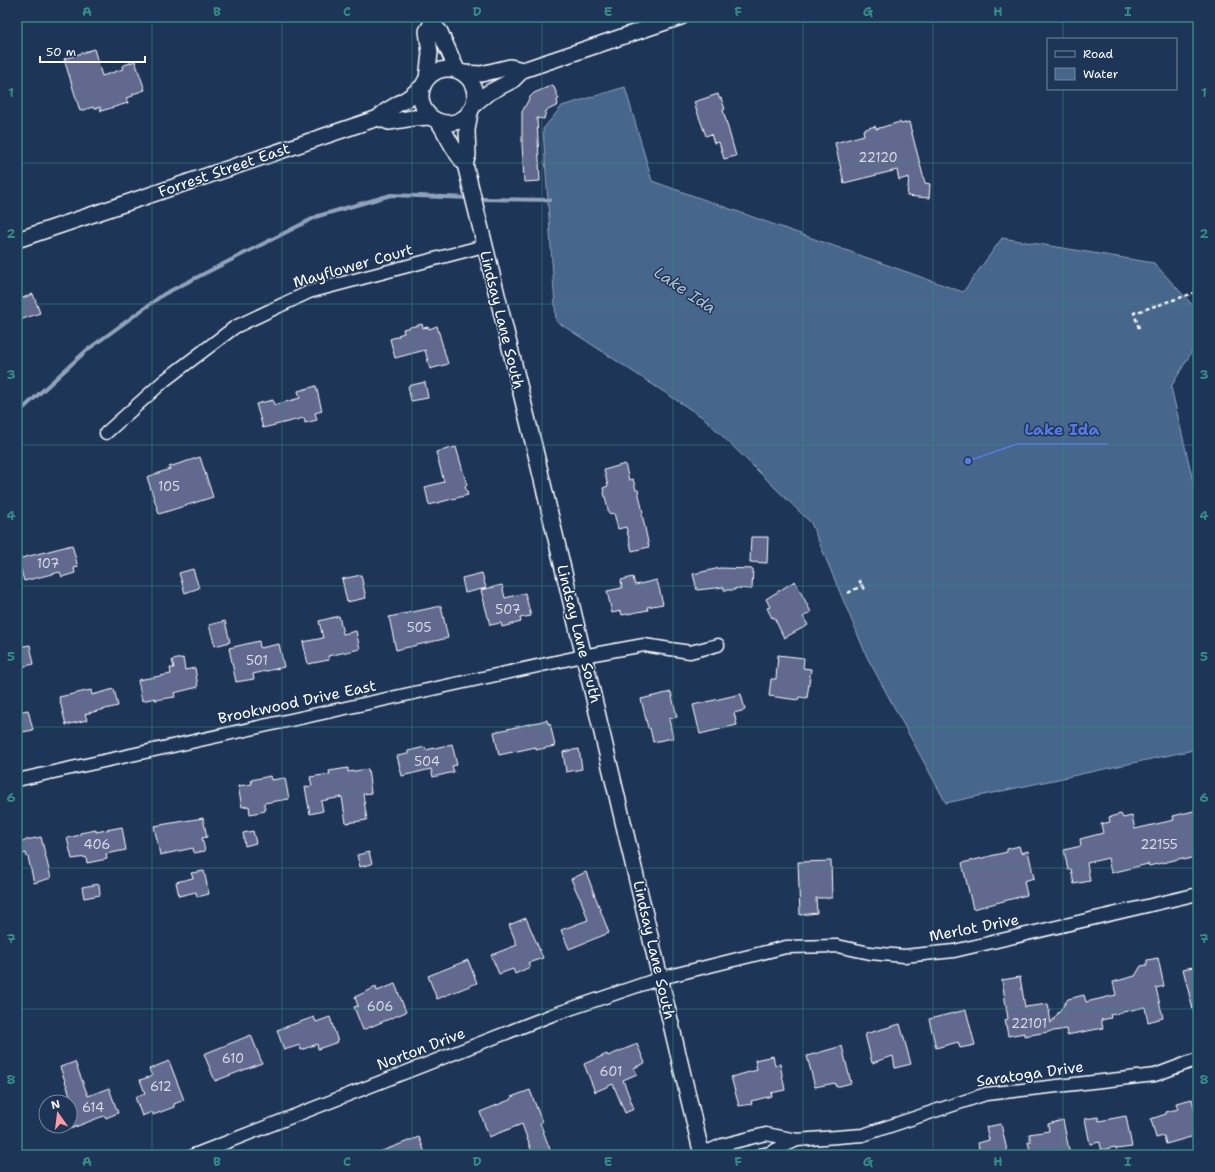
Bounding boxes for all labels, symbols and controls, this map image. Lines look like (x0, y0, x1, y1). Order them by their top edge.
text: A (82, 3, 92, 20)
text: B (213, 3, 221, 20)
text: C (343, 3, 351, 20)
text: D (472, 3, 482, 20)
text: E (604, 3, 613, 20)
text: F (734, 3, 742, 20)
text: G (863, 3, 874, 20)
text: H (993, 3, 1003, 20)
text: I (1124, 3, 1132, 20)
scale bar (40, 38, 145, 64)
legend (1047, 38, 1177, 90)
text: 50 m (46, 44, 76, 60)
text: Road (1083, 46, 1114, 62)
text: Water (1083, 66, 1119, 82)
text: 1 (8, 84, 14, 101)
text: 1 (1201, 84, 1207, 101)
street label: Forrest Street East (156, 138, 292, 202)
house number: 22120 (858, 149, 898, 166)
text: 2 (6, 225, 16, 242)
text: 2 (1199, 225, 1209, 242)
street label: Mayflower Court (291, 239, 415, 293)
street label: Lindsay Lane South (475, 249, 529, 391)
water label: Lake Ida (650, 262, 720, 318)
text: 3 (6, 366, 16, 383)
text: 3 (1199, 366, 1209, 383)
callout: Lake Ida (1017, 416, 1108, 444)
text: Lake Ida (1024, 419, 1100, 440)
house number: 105 (158, 478, 180, 495)
text: 4 (6, 507, 16, 524)
text: 4 (1199, 507, 1209, 524)
house number: 107 (37, 555, 59, 572)
street label: Lindsay Lane South (552, 563, 606, 705)
house number: 507 (495, 601, 521, 618)
house number: 505 (407, 619, 431, 636)
text: 5 (7, 648, 15, 665)
text: 5 (1200, 648, 1208, 665)
house number: 501 (246, 652, 268, 669)
street label: Brookwood Drive East (216, 675, 378, 729)
house number: 504 (414, 753, 440, 770)
text: 6 (6, 789, 16, 806)
text: 6 (1199, 789, 1209, 806)
house number: 406 (84, 836, 110, 853)
house number: 22155 (1140, 836, 1178, 853)
street label: Lindsay Lane South (628, 879, 680, 1021)
street label: Merlot Drive (927, 910, 1021, 946)
text: 7 (6, 930, 16, 947)
text: 7 (1199, 930, 1209, 947)
house number: 606 (367, 998, 393, 1015)
house number: 22101 (1011, 1015, 1047, 1032)
street label: Norton Drive (374, 1023, 468, 1075)
house number: 610 (222, 1050, 244, 1067)
street label: Saratoga Drive (975, 1057, 1085, 1091)
house number: 601 (600, 1063, 622, 1080)
text: 8 (6, 1071, 16, 1088)
text: 8 (1199, 1071, 1209, 1088)
house number: 612 (150, 1078, 172, 1095)
north arrow (38, 1094, 78, 1134)
text: N (50, 1096, 62, 1113)
house number: 614 (82, 1099, 104, 1116)
text: A (82, 1153, 92, 1170)
text: B (213, 1153, 221, 1170)
text: C (343, 1153, 351, 1170)
text: D (472, 1153, 482, 1170)
text: E (604, 1153, 613, 1170)
text: F (734, 1153, 742, 1170)
text: G (863, 1153, 874, 1170)
text: H (993, 1153, 1003, 1170)
text: I (1124, 1153, 1132, 1170)

